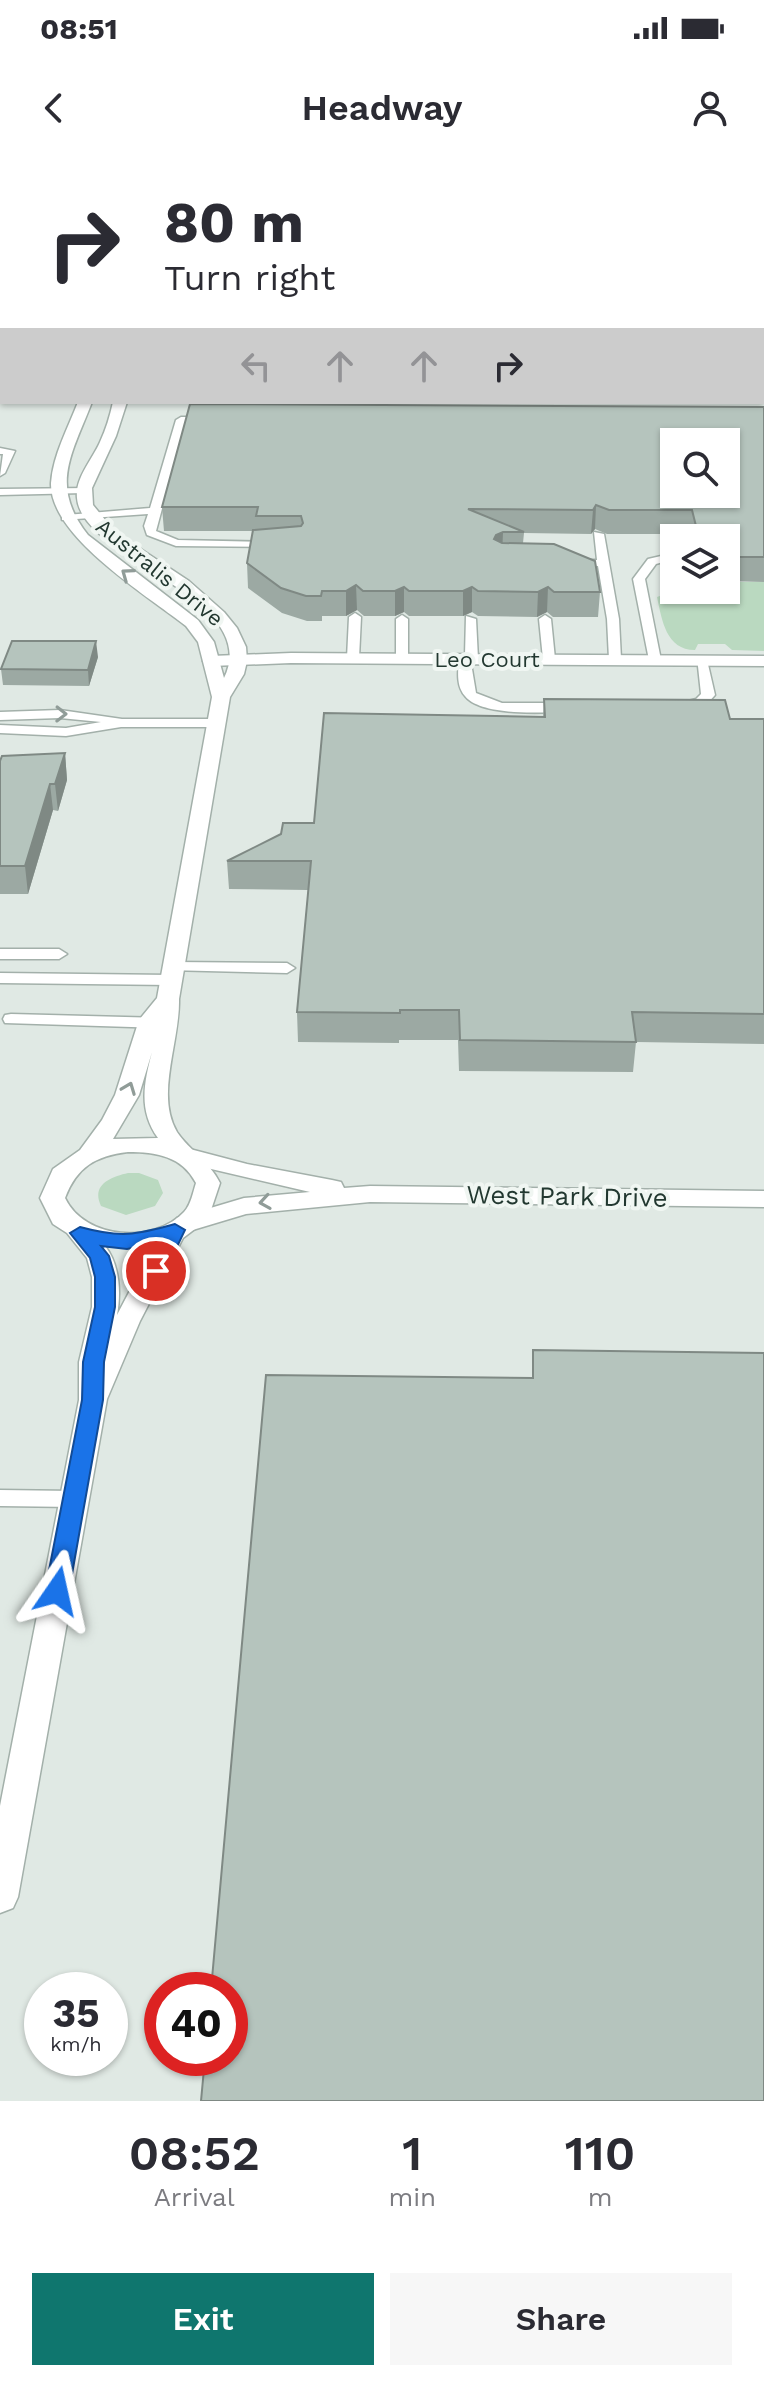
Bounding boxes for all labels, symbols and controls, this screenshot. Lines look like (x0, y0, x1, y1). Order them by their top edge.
text: 08:51 (40, 11, 118, 46)
icon: back (32, 86, 76, 130)
icon: person (688, 86, 732, 130)
text: Headway (302, 87, 462, 129)
text: 80 m (164, 190, 304, 256)
icon: right (32, 192, 136, 296)
text: Turn right (164, 257, 335, 299)
icon: left (234, 344, 278, 388)
icon: ahead (318, 344, 362, 388)
icon: ahead (402, 344, 446, 388)
icon: right (486, 344, 530, 388)
map controls (660, 428, 740, 604)
button: search (660, 428, 740, 508)
street label: Australis Drive (91, 514, 228, 631)
button: layers (660, 524, 740, 604)
one-way arrow (121, 569, 136, 584)
street label: Leo Court (434, 647, 540, 672)
one-way arrow (55, 705, 68, 723)
one-way arrow (119, 1082, 136, 1096)
street label: West Park Drive (466, 1179, 668, 1213)
one-way arrow (258, 1193, 272, 1210)
pin (122, 1237, 190, 1305)
icon: arrive (134, 1249, 178, 1293)
position arrow (15, 1549, 99, 1633)
speed limit sign: 40 (144, 1972, 248, 2076)
text: 35 (52, 1990, 100, 2037)
text: km/h (50, 2032, 102, 2056)
text: 08:52 (129, 2125, 260, 2182)
text: 1 (402, 2125, 422, 2182)
text: 110 (565, 2125, 635, 2182)
text: Arrival (154, 2182, 235, 2212)
text: min (388, 2182, 436, 2212)
text: m (588, 2182, 612, 2212)
button: Exit (32, 2273, 374, 2365)
button: Share (390, 2273, 732, 2365)

